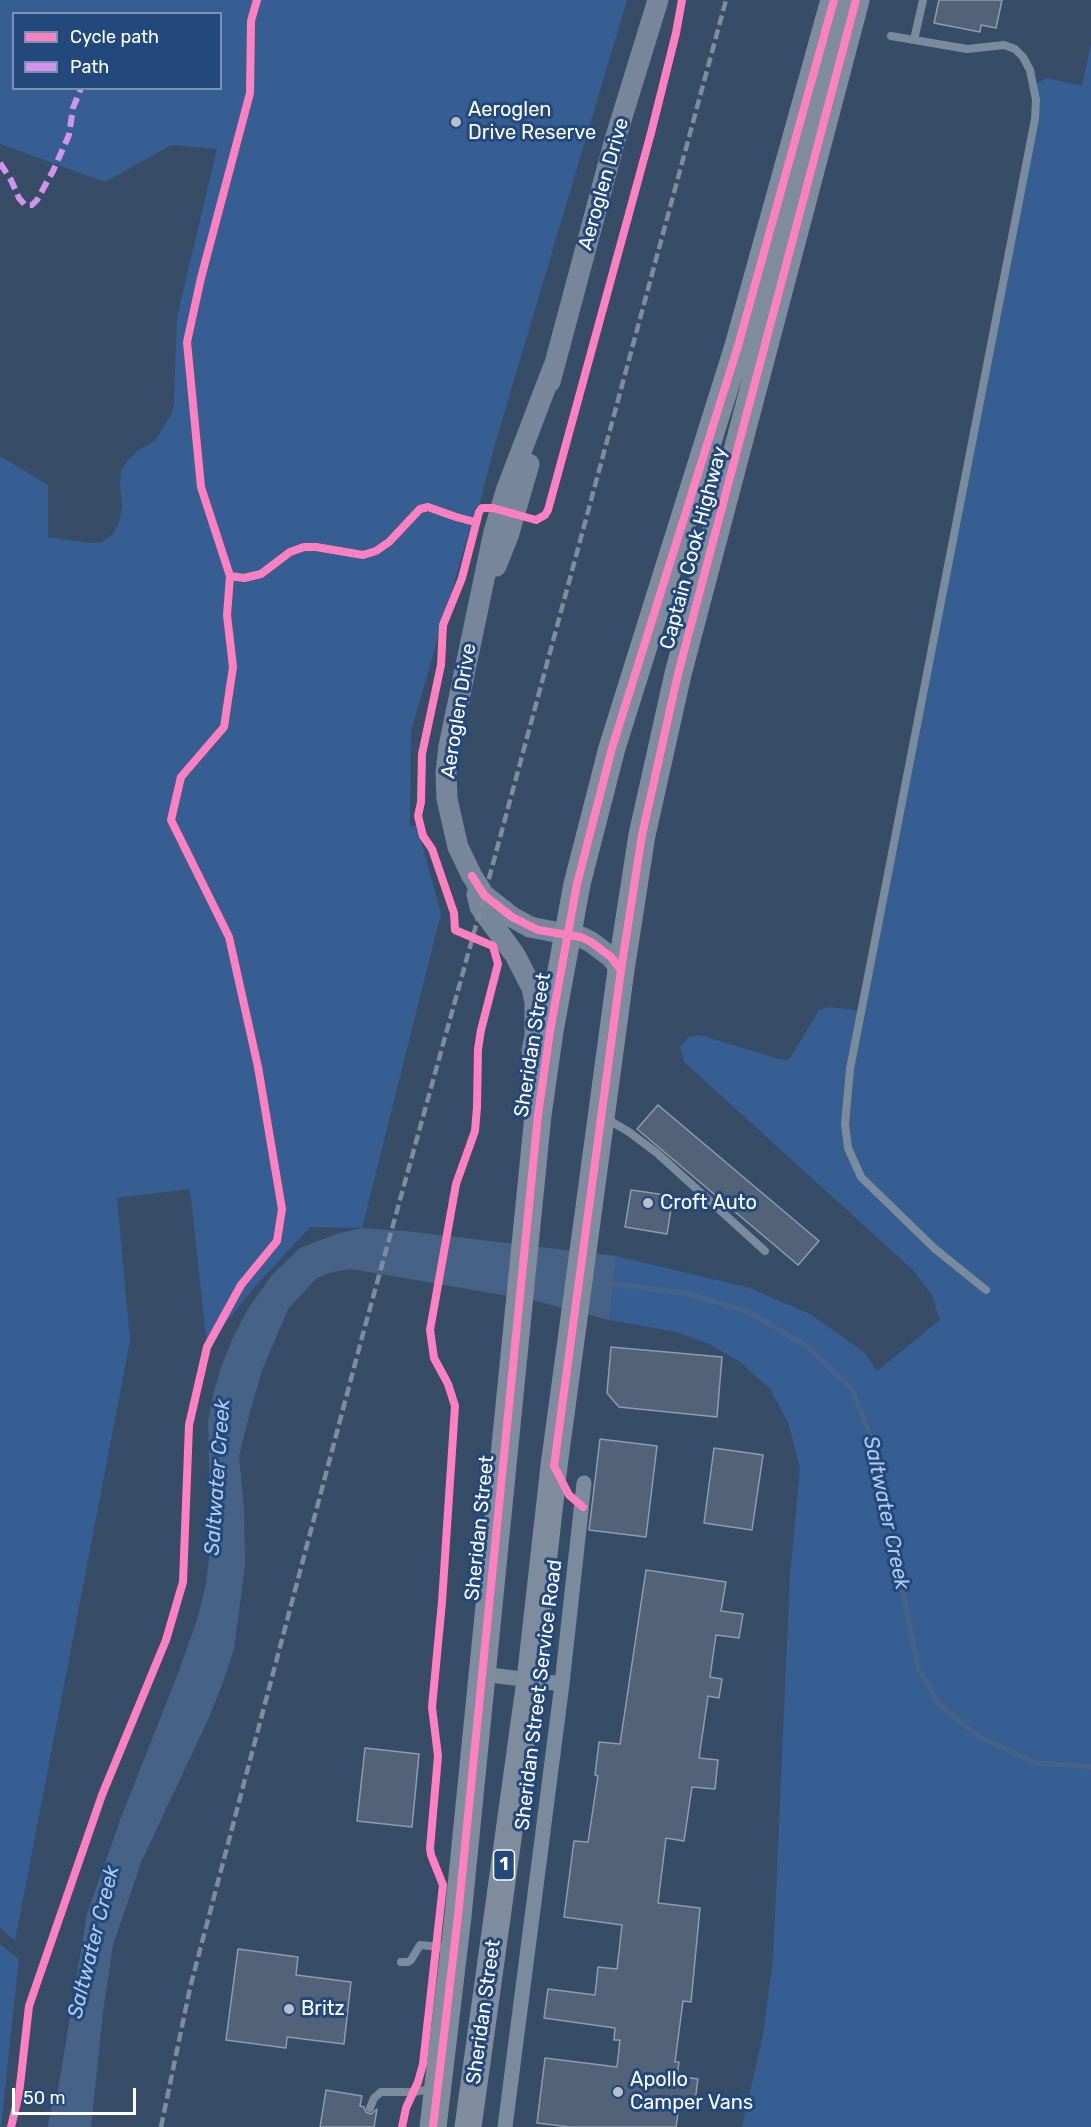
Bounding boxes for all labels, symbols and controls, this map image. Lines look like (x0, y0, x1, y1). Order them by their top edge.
legend (12, 12, 222, 90)
text: Cycle path (70, 26, 159, 48)
text: Path (70, 56, 109, 78)
place label: Aeroglen Drive Reserve (468, 98, 596, 145)
marker: Aeroglen Drive Reserve (449, 115, 463, 129)
street label: Aeroglen Drive (574, 115, 634, 253)
street label: Captain Cook Highway (655, 444, 733, 652)
street label: Aeroglen Drive (436, 642, 482, 780)
street label: Sheridan Street (510, 971, 556, 1119)
place label: Croft Auto (660, 1191, 757, 1215)
marker: Croft Auto (641, 1196, 655, 1210)
water label: Saltwater Creek (200, 1398, 236, 1556)
water label: Saltwater Creek (857, 1434, 915, 1592)
street label: Sheridan Street (460, 1454, 500, 1602)
street label: Sheridan Street Service Road (510, 1558, 568, 1832)
road number: 1 (494, 1850, 514, 1880)
water label: Saltwater Creek (63, 1863, 125, 2021)
street label: Sheridan Street (462, 1938, 506, 2086)
place label: Britz (301, 1997, 345, 2021)
marker: Britz (282, 2002, 296, 2016)
place label: Apollo Camper Vans (630, 2068, 753, 2115)
scale bar (15, 2076, 140, 2114)
marker: Apollo Camper Vans (611, 2085, 625, 2099)
text: 50 m (23, 2087, 66, 2109)

